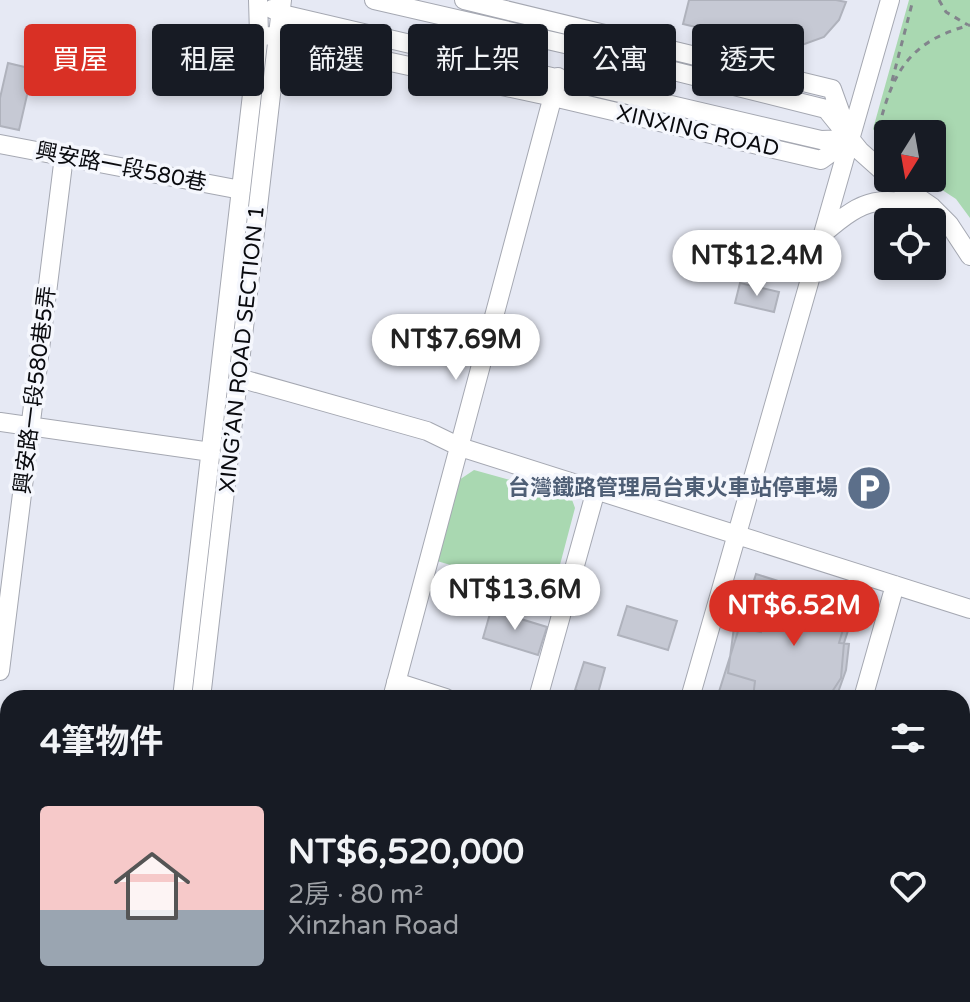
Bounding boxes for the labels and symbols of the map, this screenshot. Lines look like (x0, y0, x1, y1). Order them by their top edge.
street label: XINXING ROAD (614, 100, 782, 162)
north arrow (874, 120, 946, 192)
street label: 興安路一段580巷 (33, 138, 209, 196)
street label: XING’AN ROAD SECTION 1 (214, 204, 270, 494)
pin: NT$12.4M (674, 230, 840, 298)
street label: 興安路一段580巷5弄 (9, 285, 61, 495)
pin: NT$7.69M (373, 314, 539, 382)
parking icon: 台灣鐵路管理局台東火車站停車場 (845, 464, 893, 512)
place label: 台灣鐵路管理局台東火車站停車場 (508, 475, 838, 501)
pin: NT$13.6M (432, 564, 598, 632)
pin: NT$6.52M (711, 580, 877, 648)

